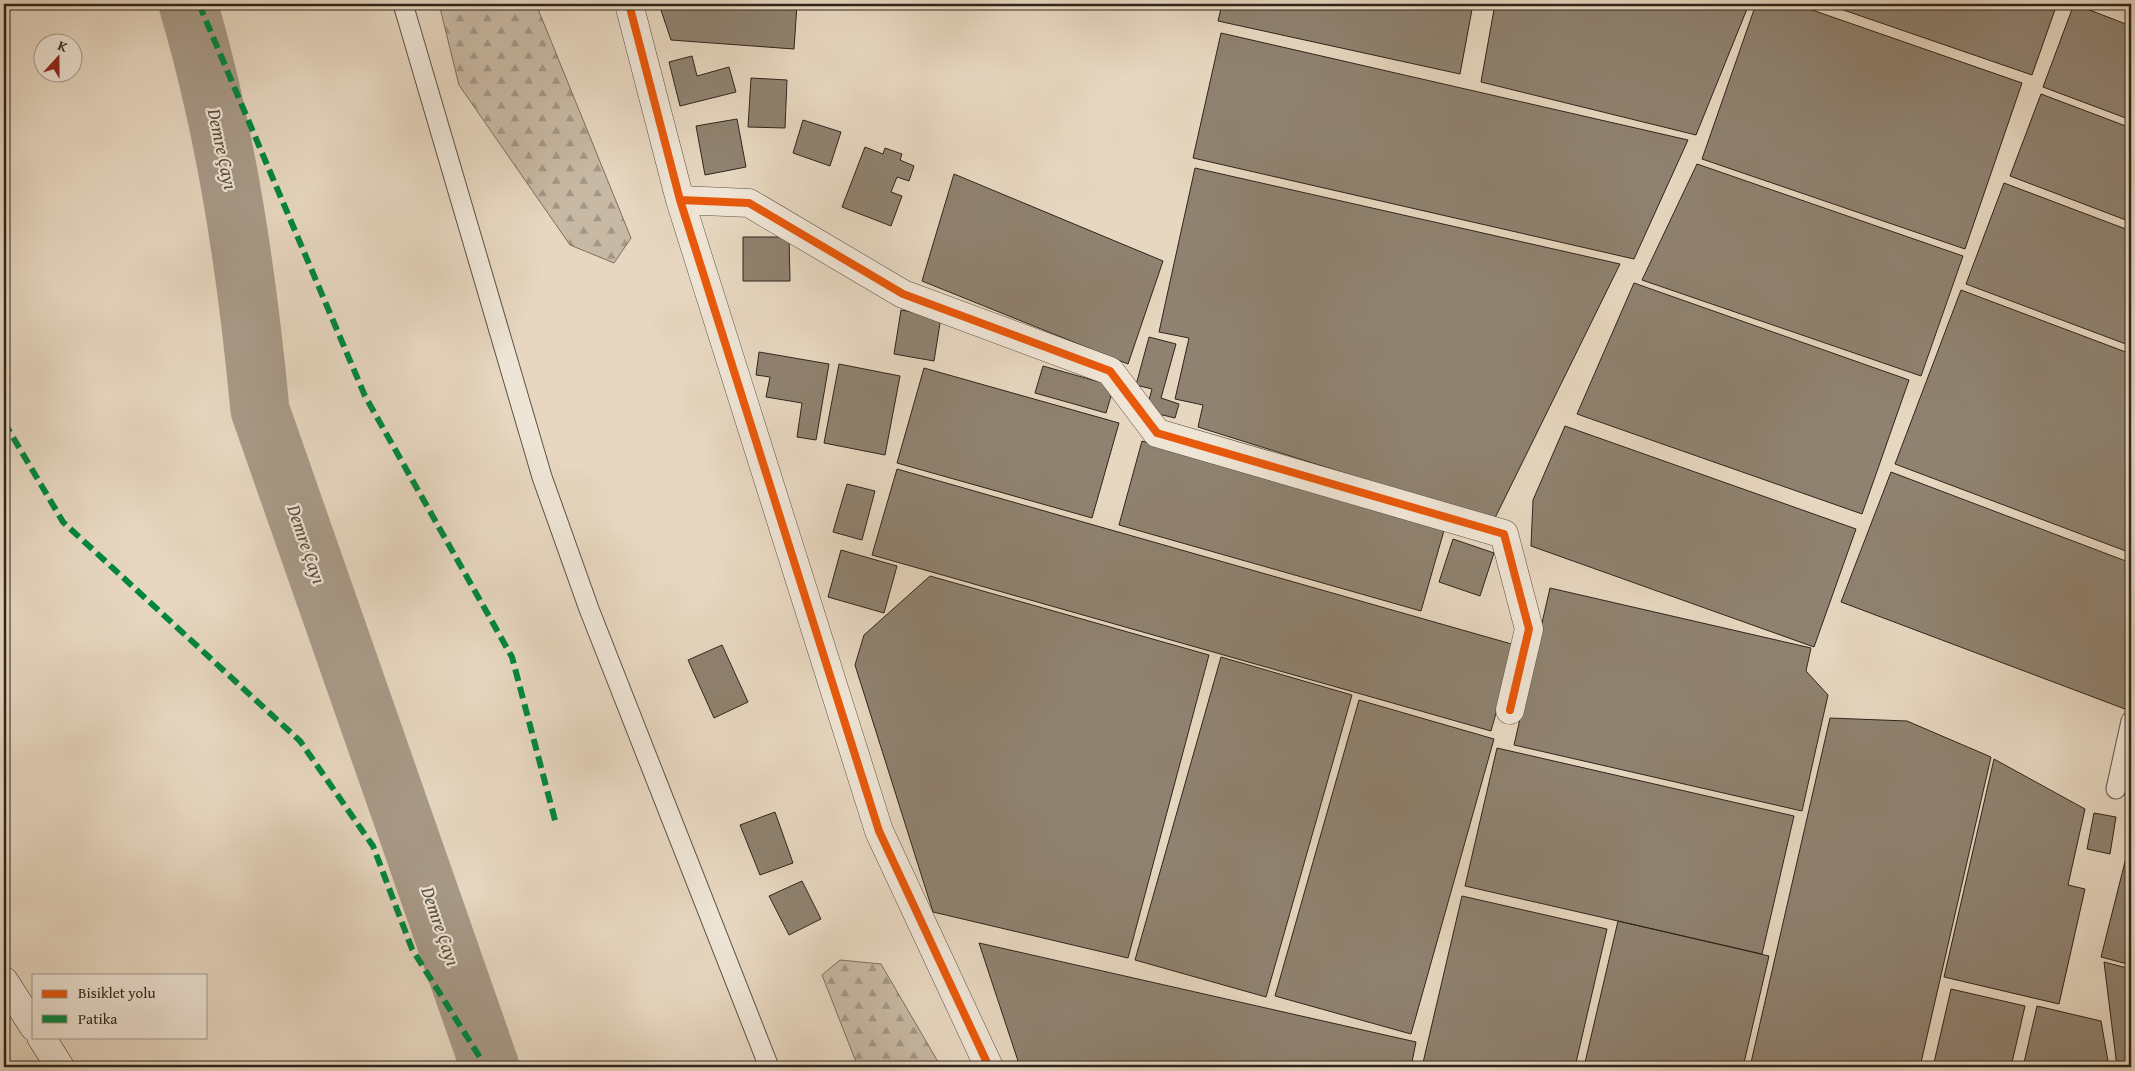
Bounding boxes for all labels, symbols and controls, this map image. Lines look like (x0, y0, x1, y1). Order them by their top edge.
north arrow (32, 32, 82, 82)
text: K (55, 35, 71, 57)
water label: Demre Çayı (201, 105, 245, 192)
water label: Demre Çayı (280, 500, 334, 587)
water label: Demre Çayı (414, 882, 468, 969)
legend (32, 974, 208, 1038)
text: Bisiklet yolu (78, 982, 156, 1003)
text: Patika (78, 1008, 117, 1029)

